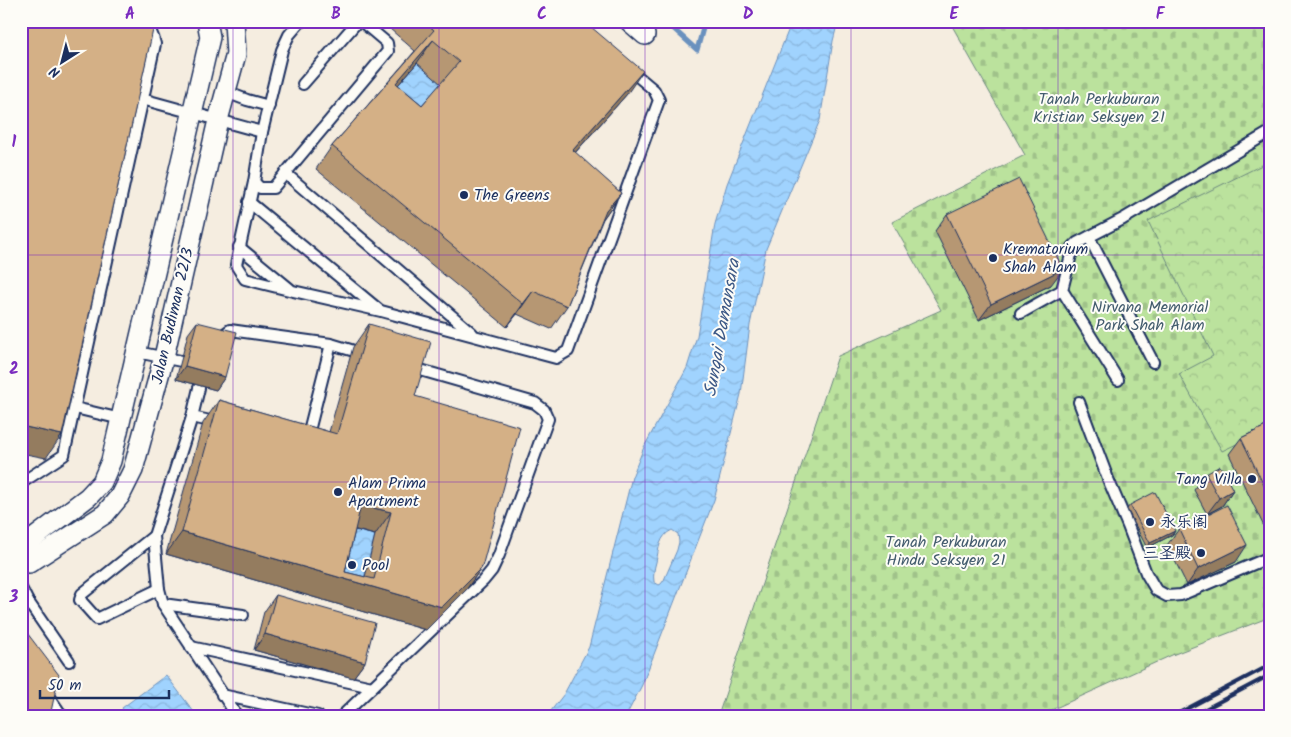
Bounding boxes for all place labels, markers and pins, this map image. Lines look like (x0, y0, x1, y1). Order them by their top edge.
place label: The Greens (474, 183, 550, 208)
marker: The Greens (458, 189, 470, 201)
place label: Krematorium Shah Alam (1003, 237, 1088, 280)
marker: Krematorium Shah Alam (987, 252, 999, 264)
place label: Tang Villa (1176, 467, 1242, 492)
place label: Alam Prima Apartment (348, 471, 426, 514)
marker: Tang Villa (1246, 473, 1258, 485)
marker: Alam Prima Apartment (332, 486, 344, 498)
place label: 永乐阁 (1160, 510, 1208, 535)
marker: 永乐阁 (1144, 516, 1156, 528)
place label: 三圣殿 (1143, 541, 1191, 566)
marker: 三圣殿 (1195, 547, 1207, 559)
place label: Pool (362, 553, 389, 578)
marker: Pool (346, 559, 358, 571)

